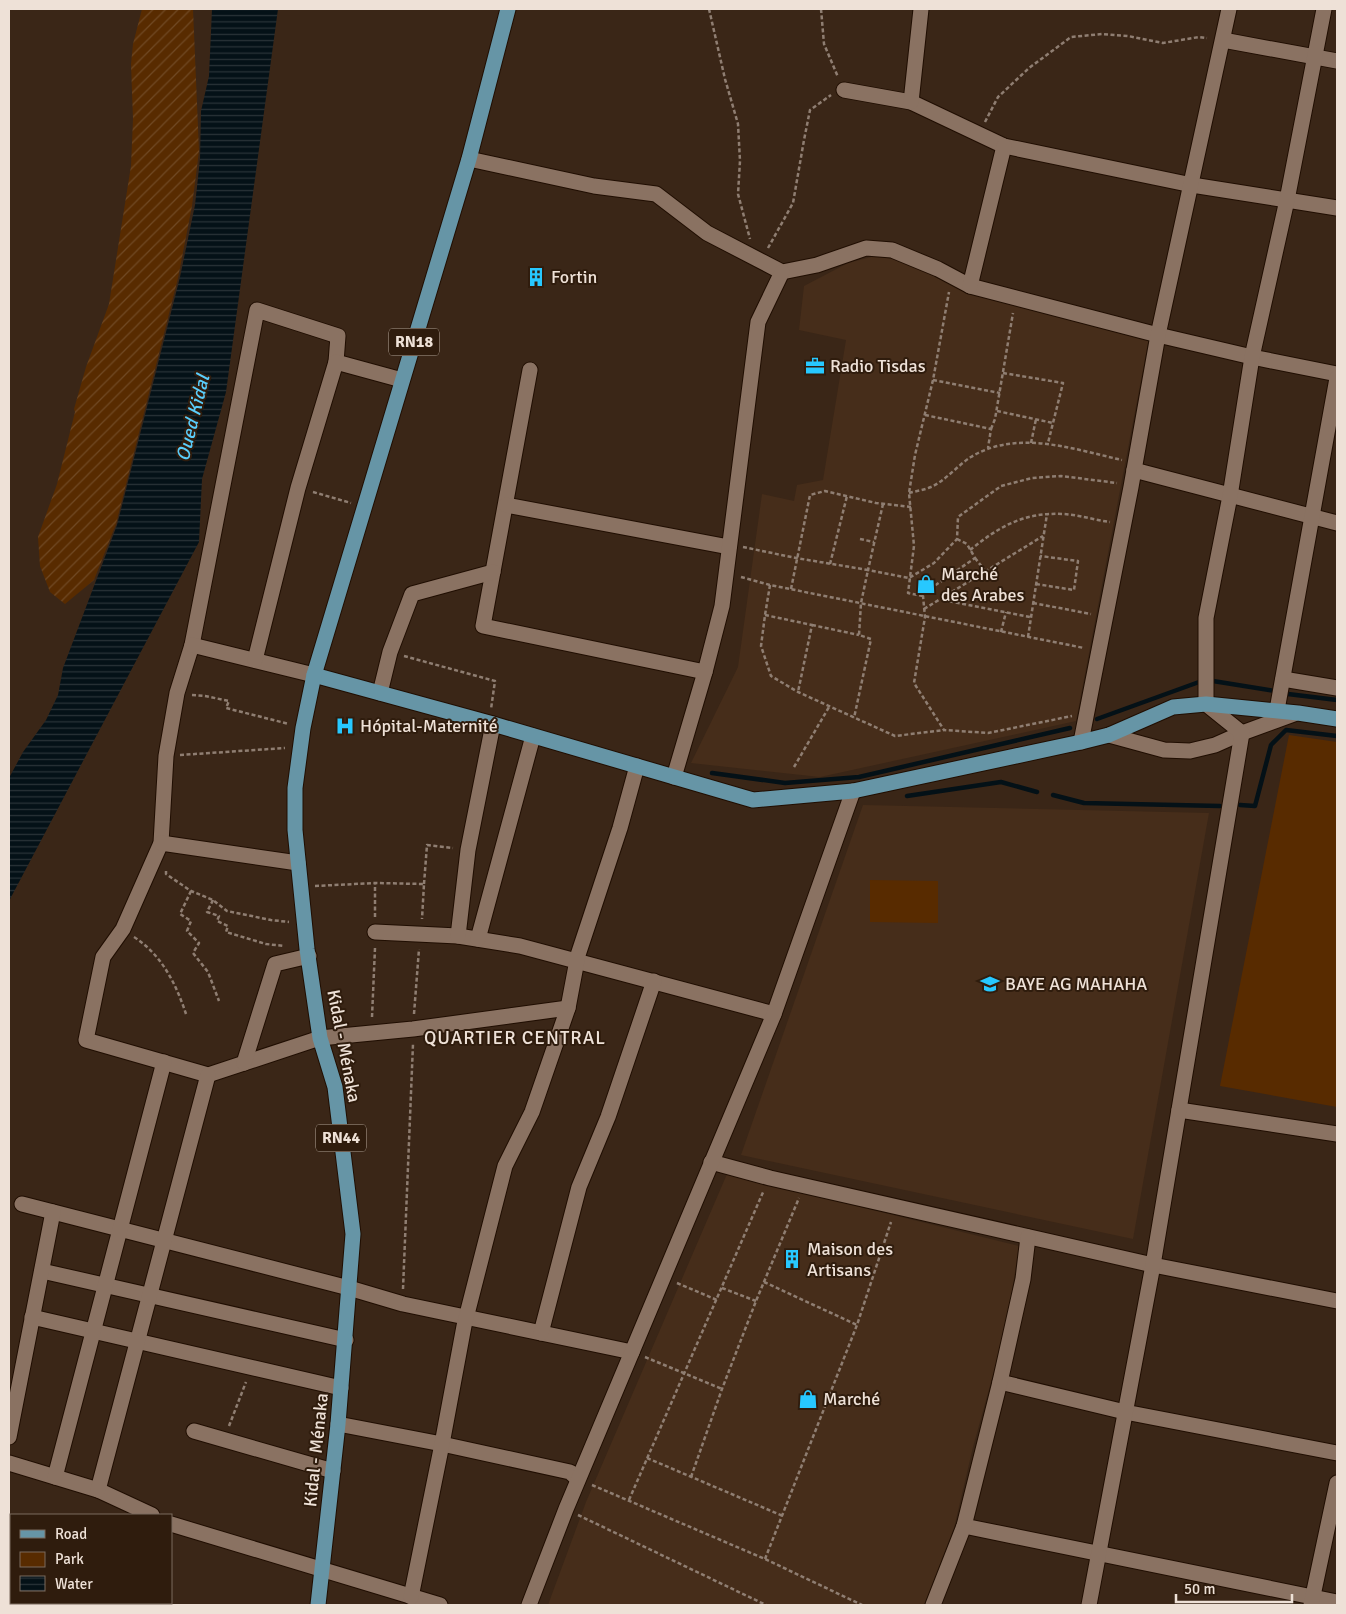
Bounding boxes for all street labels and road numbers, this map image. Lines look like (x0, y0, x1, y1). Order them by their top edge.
road number: RN18 (389, 328, 439, 356)
street label: Kidal - Ménaka (322, 988, 366, 1104)
road number: RN44 (316, 1124, 366, 1152)
street label: Kidal - Ménaka (299, 1392, 333, 1508)

